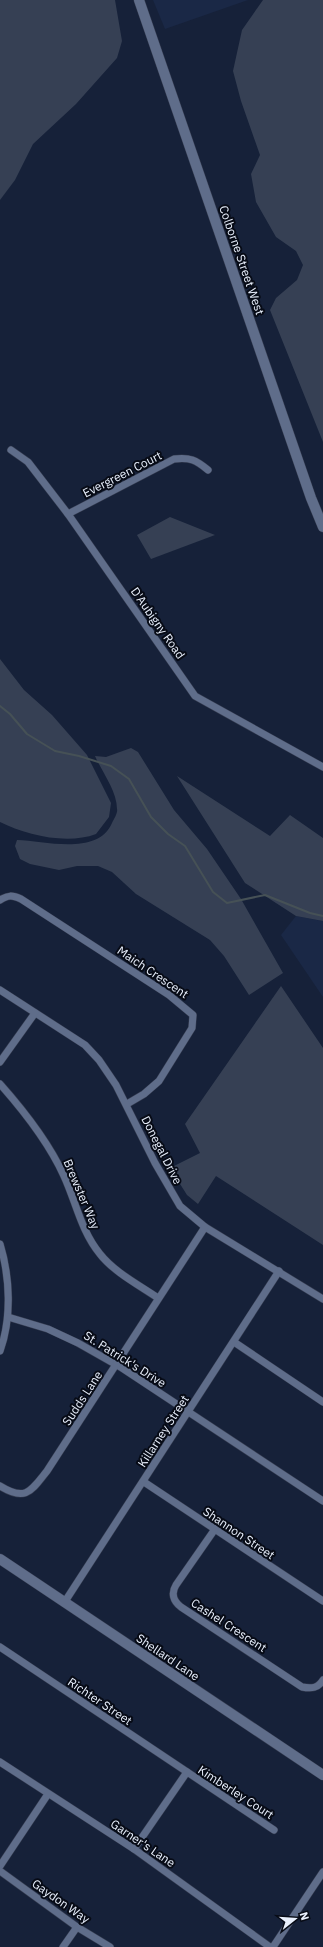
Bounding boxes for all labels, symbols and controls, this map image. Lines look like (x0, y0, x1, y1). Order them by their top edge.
street label: Colborne Street West (216, 203, 268, 317)
street label: Evergreen Court (80, 448, 164, 500)
street label: D'Aubigny Road (128, 584, 188, 662)
street label: Maich Crescent (115, 943, 191, 1001)
street label: Donegal Drive (138, 1113, 186, 1187)
street label: Brewster Way (61, 1157, 103, 1231)
street label: St. Patrick's Drive (81, 1328, 169, 1391)
street label: Sudds Lane (59, 1367, 105, 1428)
street label: Killarney Street (134, 1392, 192, 1470)
street label: Shannon Street (200, 1504, 278, 1562)
street label: Cashel Crescent (188, 1595, 270, 1655)
street label: Shellard Lane (133, 1630, 203, 1684)
street label: Richter Street (65, 1674, 135, 1728)
street label: Kimberley Court (195, 1762, 277, 1822)
street label: Garner's Lane (108, 1816, 179, 1870)
street label: Gaydon Way (29, 1876, 93, 1926)
north arrow (275, 1899, 315, 1939)
text: N (297, 1910, 312, 1922)

